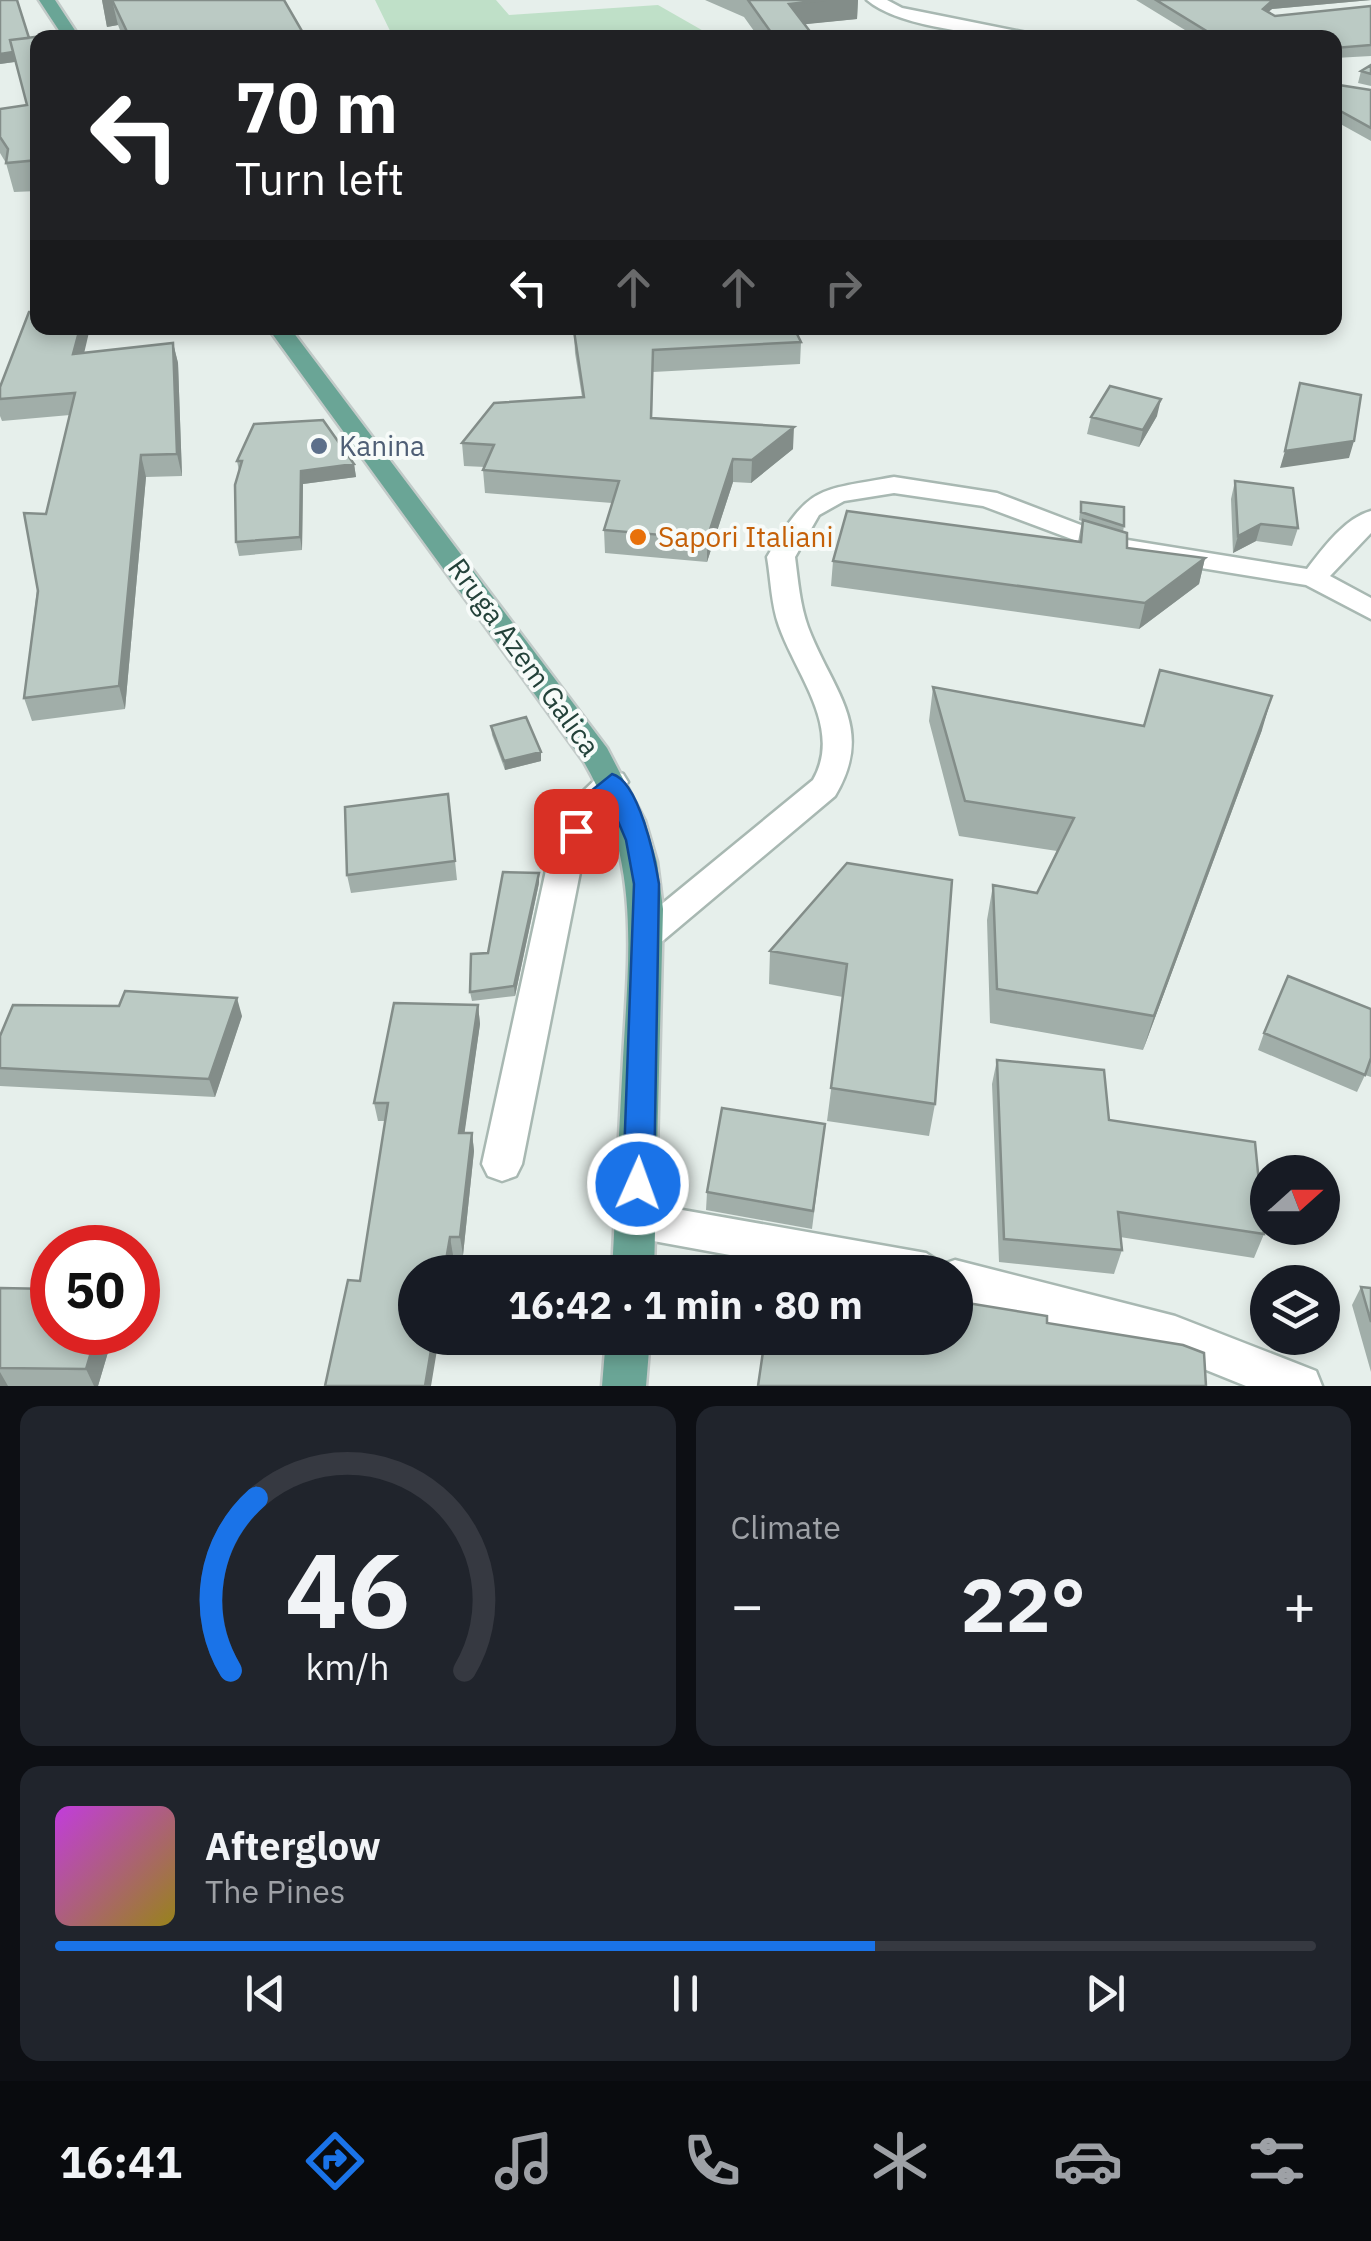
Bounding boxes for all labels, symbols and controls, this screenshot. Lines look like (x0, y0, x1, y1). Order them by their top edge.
text: 70 m (235, 61, 398, 152)
icon: left (70, 70, 200, 200)
text: Turn left (235, 149, 404, 207)
icon: left (501, 260, 556, 315)
icon: ahead (606, 260, 661, 315)
icon: ahead (711, 260, 766, 315)
icon: right (816, 260, 871, 315)
place label: Kanina (339, 427, 425, 464)
marker: Kanina (308, 435, 330, 457)
place label: Sapori Italiani (658, 518, 833, 555)
marker: Sapori Italiani (627, 526, 649, 548)
street label: Rruga Azem Galica (440, 550, 609, 763)
pin (534, 789, 619, 874)
icon: arrive (549, 804, 604, 859)
position arrow (586, 1132, 690, 1236)
north arrow (1250, 1155, 1340, 1245)
map controls (1250, 1155, 1340, 1355)
speed limit sign: 50 (30, 1225, 160, 1355)
button: layers (1250, 1265, 1340, 1355)
text: 16:42 · 1 min · 80 m (508, 1280, 863, 1329)
text: Climate (731, 1506, 841, 1548)
text: 46 (285, 1521, 410, 1657)
text: 22° (961, 1555, 1086, 1653)
text: − (731, 1569, 764, 1640)
text: + (1283, 1569, 1316, 1640)
text: km/h (306, 1643, 390, 1690)
text: Afterglow (205, 1821, 381, 1870)
text: The Pines (205, 1870, 345, 1912)
icon: previous (238, 1966, 293, 2021)
icon: pause (658, 1966, 713, 2021)
icon: next (1078, 1966, 1133, 2021)
icon: directions (300, 2126, 370, 2196)
icon: music (489, 2126, 559, 2196)
icon: phone (677, 2126, 747, 2196)
icon: climate (865, 2126, 935, 2196)
icon: car (1053, 2126, 1123, 2196)
icon: filters (1242, 2126, 1312, 2196)
text: 16:41 (59, 2132, 182, 2190)

